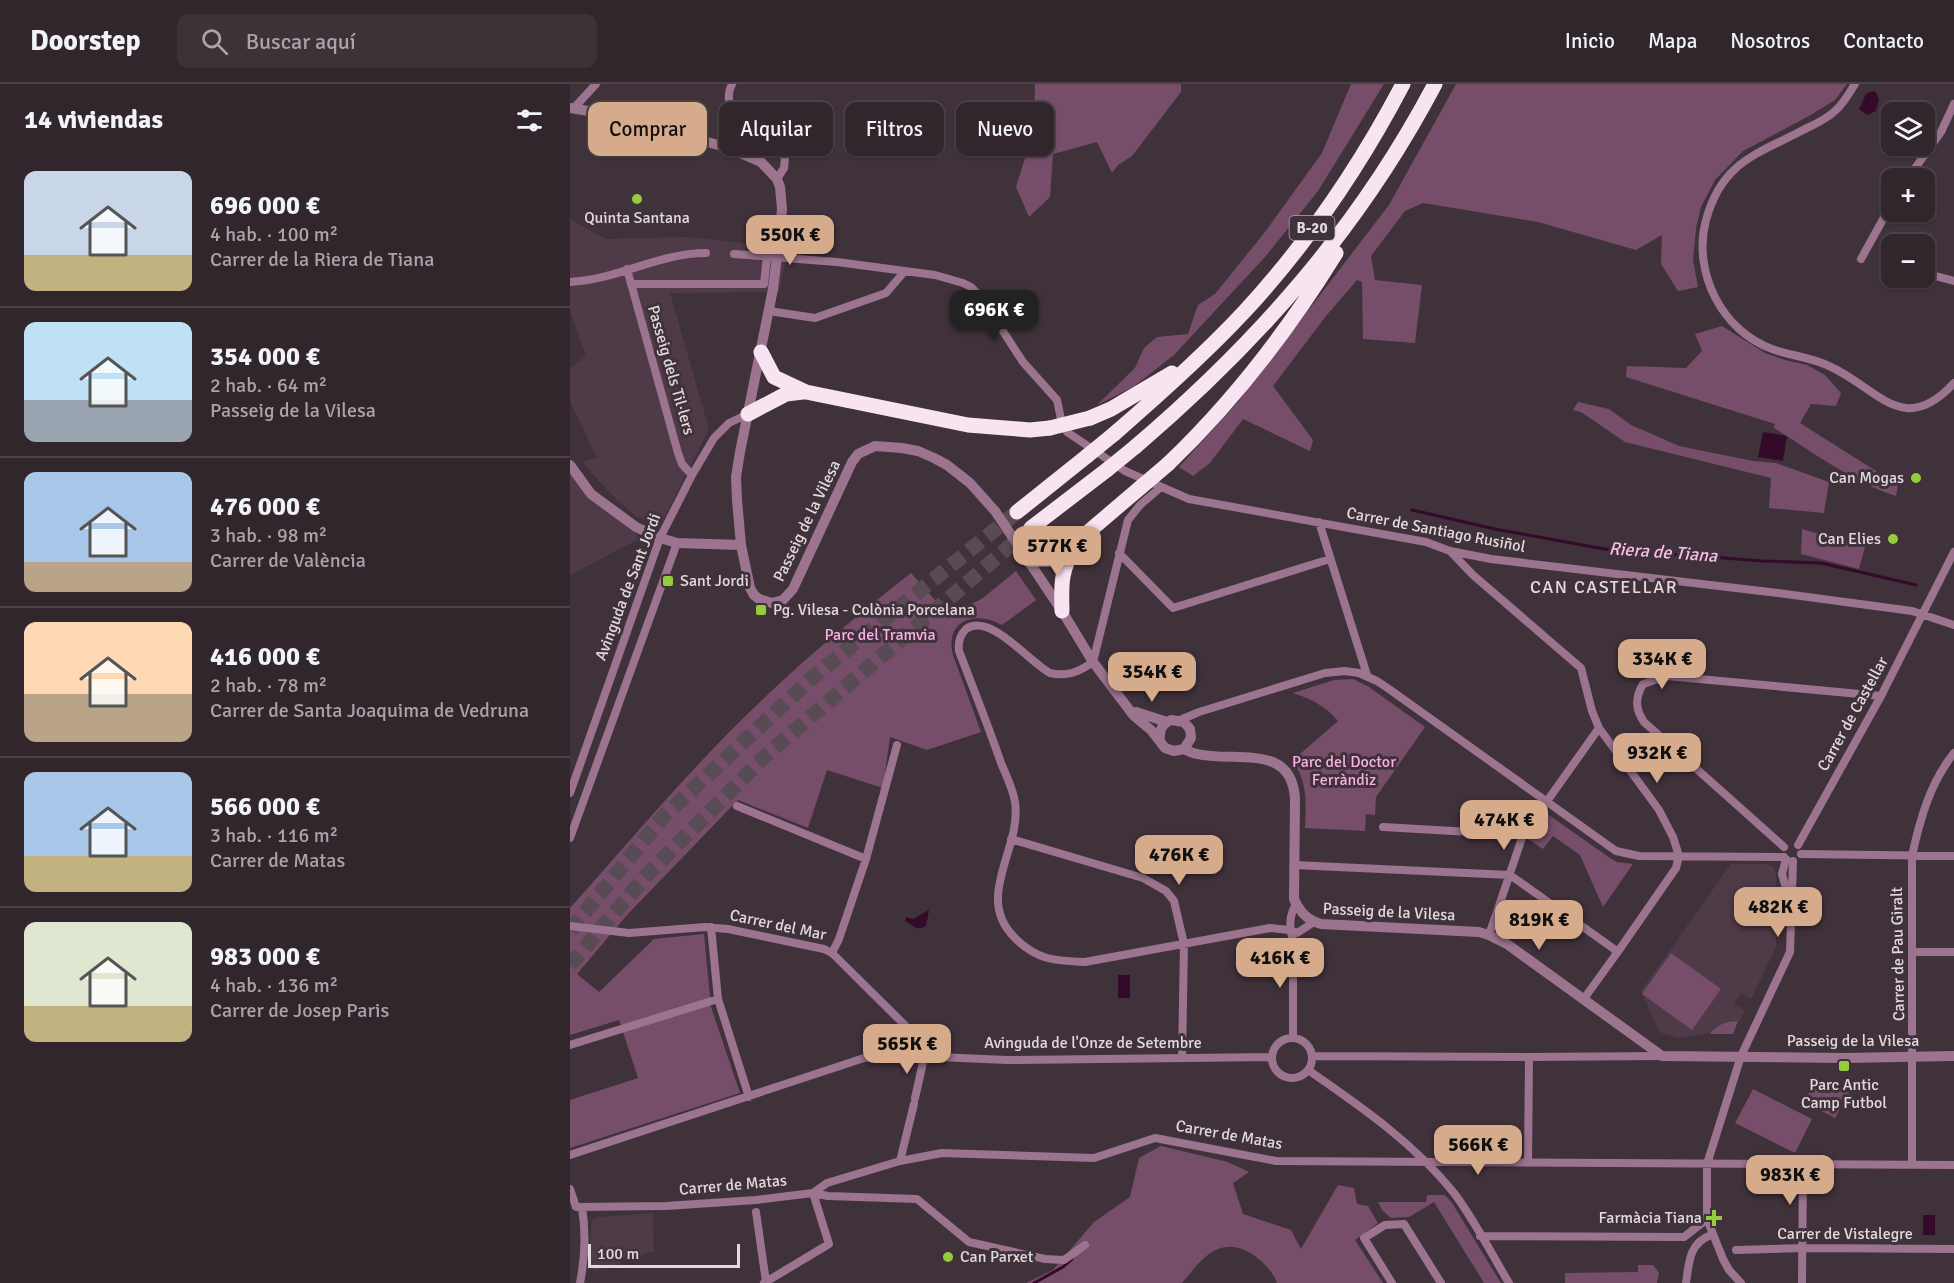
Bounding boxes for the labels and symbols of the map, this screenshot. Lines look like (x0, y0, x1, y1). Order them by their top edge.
marker: Quinta Santana (630, 192, 644, 206)
place label: Quinta Santana (584, 208, 690, 228)
pin: 550K € (741, 215, 839, 266)
road number: B-20 (1290, 216, 1334, 240)
pin: 696K € (945, 290, 1043, 341)
street label: Passeig dels Til·lers (643, 303, 699, 437)
street label: Passeig de la Vilesa (769, 457, 845, 585)
place label: Can Mogas (1829, 468, 1904, 488)
marker: Can Mogas (1909, 471, 1923, 485)
street label: Carrer de Santiago Rusiñol (1345, 503, 1527, 557)
street label: Avinguda de Sant Jordi (591, 511, 665, 663)
pin: 577K € (1008, 526, 1106, 577)
place label: Can Elies (1818, 529, 1881, 549)
marker: Can Elies (1886, 532, 1900, 546)
water label: Riera de Tiana (1608, 537, 1719, 567)
place label: Sant Jordi (680, 571, 749, 591)
marker: Sant Jordi (661, 574, 675, 588)
district label: CAN CASTELLAR (1530, 576, 1678, 598)
place label: Pg. Vilesa - Colònia Porcelana (773, 600, 975, 620)
marker: Pg. Vilesa - Colònia Porcelana (754, 603, 768, 617)
park label: Parc del Tramvia (824, 625, 936, 645)
pin: 334K € (1613, 639, 1711, 690)
pin: 354K € (1103, 652, 1201, 703)
street label: Carrer de Castellar (1813, 653, 1893, 775)
pin: 932K € (1608, 733, 1706, 784)
park label: Parc del Doctor Ferràndiz (1292, 752, 1396, 790)
pin: 474K € (1455, 800, 1553, 851)
pin: 476K € (1130, 835, 1228, 886)
street label: Carrer de Pau Giralt (1887, 886, 1909, 1021)
pin: 482K € (1729, 887, 1827, 938)
street label: Passeig de la Vilesa (1322, 899, 1456, 925)
pin: 819K € (1490, 900, 1588, 951)
street label: Carrer del Mar (728, 905, 828, 945)
pin: 416K € (1231, 938, 1329, 989)
pin: 565K € (858, 1024, 956, 1075)
street label: Passeig de la Vilesa (1787, 1031, 1919, 1051)
street label: Avinguda de l'Onze de Setembre (984, 1033, 1202, 1053)
marker: Parc Antic Camp Futbol (1837, 1059, 1851, 1073)
place label: Parc Antic Camp Futbol (1801, 1075, 1887, 1113)
street label: Carrer de Matas (1174, 1116, 1284, 1154)
pin: 566K € (1429, 1125, 1527, 1176)
pin: 983K € (1741, 1155, 1839, 1206)
street label: Carrer de Matas (678, 1170, 788, 1200)
place label: Farmàcia Tiana (1599, 1208, 1702, 1228)
marker: Farmàcia Tiana (1707, 1211, 1721, 1225)
street label: Carrer de Vistalegre (1777, 1224, 1913, 1244)
scale bar (588, 1241, 740, 1268)
place label: Can Parxet (960, 1247, 1034, 1267)
marker: Can Parxet (941, 1250, 955, 1264)

